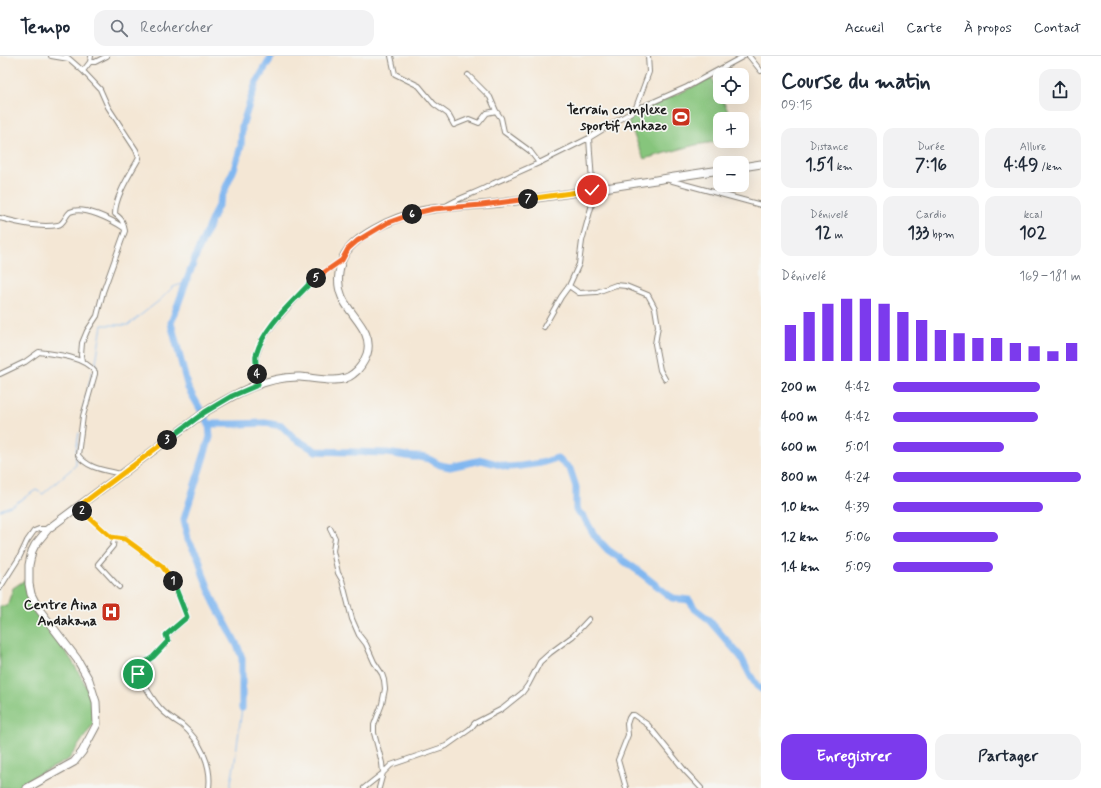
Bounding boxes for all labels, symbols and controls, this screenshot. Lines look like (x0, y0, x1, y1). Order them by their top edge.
search box (94, 10, 374, 46)
text: Tempo (20, 15, 70, 40)
icon: search (108, 17, 130, 39)
text: Rechercher (140, 18, 213, 38)
text: Accueil (845, 19, 884, 37)
text: Carte (906, 19, 942, 37)
text: À propos (964, 19, 1012, 37)
text: Contact (1034, 19, 1081, 37)
map controls (713, 68, 749, 192)
button: locate (713, 68, 749, 104)
text: Course du matin (781, 68, 931, 96)
button: share (1039, 69, 1081, 111)
text: 09:15 (781, 97, 812, 114)
place label: Terrain complexe sportif Ankazo (567, 101, 668, 135)
sports icon: Terrain complexe sportif Ankazo (670, 106, 692, 128)
button: + (713, 112, 749, 148)
text: Distance (810, 140, 848, 154)
text: Durée (917, 140, 945, 154)
text: Allure (1020, 140, 1046, 154)
text: 1.51 (805, 154, 834, 176)
text: 7:16 (915, 154, 947, 176)
text: 4:49 (1004, 154, 1038, 176)
button: − (713, 156, 749, 192)
text: km (834, 160, 853, 174)
text: /km (1038, 160, 1062, 174)
pin (575, 173, 609, 207)
icon: check (581, 179, 603, 201)
pin: 7 (518, 189, 538, 209)
text: 7 (525, 192, 531, 206)
pin: 6 (402, 204, 422, 224)
text: 6 (409, 207, 415, 221)
text: Dénivelé (810, 208, 848, 222)
text: Cardio (916, 208, 946, 222)
text: kcal (1024, 208, 1042, 222)
text: 12 (815, 222, 831, 244)
text: 133 (908, 222, 929, 244)
text: 102 (1019, 222, 1047, 244)
text: m (831, 228, 843, 242)
text: bpm (929, 228, 954, 242)
pin: 5 (306, 268, 326, 288)
text: Dénivelé (781, 268, 826, 285)
text: 169–181 m (1019, 268, 1081, 285)
text: 5 (313, 271, 319, 285)
pin: 4 (247, 364, 267, 384)
text: 4 (254, 367, 260, 381)
text: 200 m (781, 379, 816, 396)
text: 4:42 (845, 379, 870, 396)
text: 400 m (781, 409, 818, 426)
text: 4:42 (845, 409, 870, 426)
pin: 3 (157, 430, 177, 450)
text: 3 (165, 433, 169, 447)
text: 600 m (781, 439, 817, 456)
text: 5:01 (845, 439, 869, 456)
text: 800 m (781, 469, 817, 486)
text: 4:24 (845, 469, 870, 486)
text: 1.0 km (781, 499, 819, 516)
text: 4:39 (845, 499, 870, 516)
pin: 2 (72, 501, 92, 521)
text: 2 (79, 504, 85, 518)
text: 1.2 km (781, 529, 818, 546)
text: 5:06 (845, 529, 871, 546)
text: 1.4 km (781, 559, 820, 576)
text: 5:09 (845, 559, 871, 576)
pin: 1 (163, 571, 183, 591)
text: 1 (171, 574, 175, 588)
place label: Centre Aina Andakana (24, 596, 97, 630)
hospital icon: Centre Aina Andakana (100, 601, 122, 623)
pin (121, 657, 155, 691)
icon: arrive (127, 663, 149, 685)
button: Enregistrer (781, 734, 927, 780)
button: Partager (935, 734, 1081, 780)

